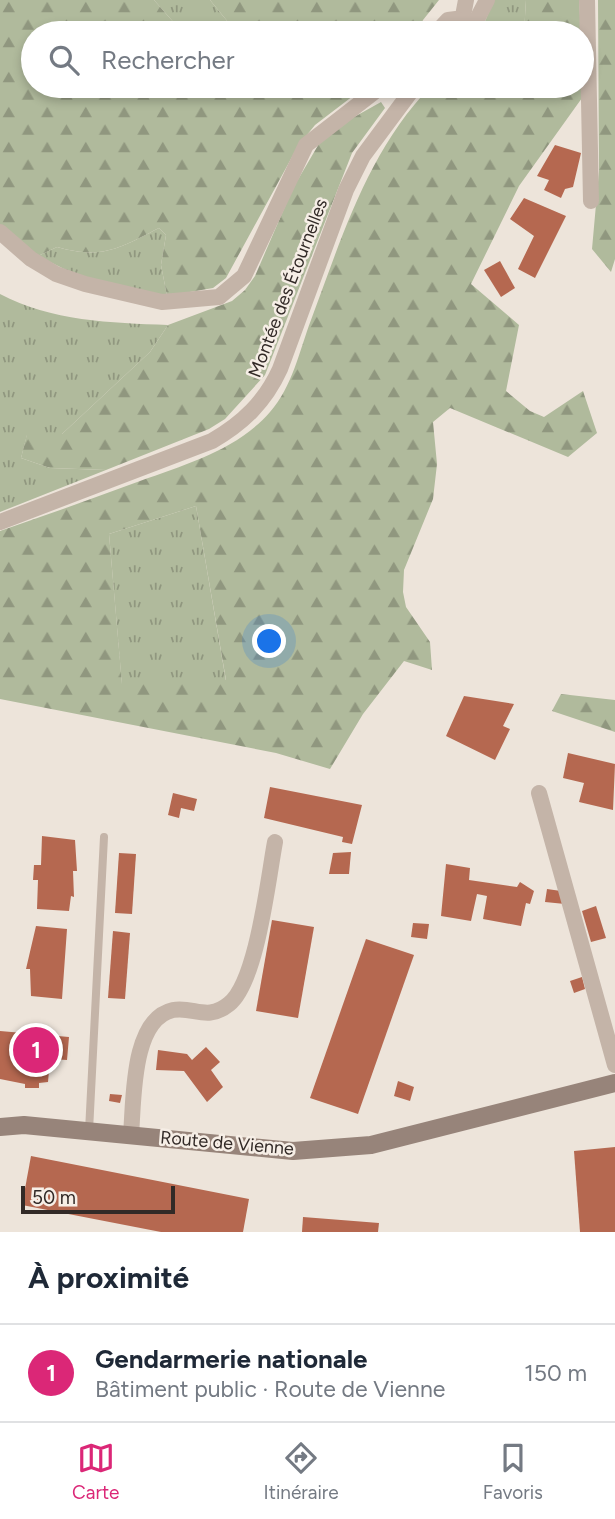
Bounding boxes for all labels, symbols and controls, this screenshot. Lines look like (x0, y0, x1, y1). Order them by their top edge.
search box (21, 21, 594, 98)
icon: search (45, 41, 83, 79)
text: Rechercher (101, 44, 235, 76)
street label: Montée des Étournelles (244, 195, 332, 381)
your location (252, 624, 286, 658)
pin: 1 (13, 1024, 59, 1076)
street label: Route de Vienne (159, 1126, 295, 1160)
scale bar (21, 1183, 175, 1215)
text: 50 m (32, 1186, 76, 1209)
text: À proximité (28, 1259, 189, 1296)
text: Gendarmerie nationale (95, 1343, 367, 1375)
text: 1 (46, 1359, 56, 1387)
text: 150 m (524, 1359, 587, 1387)
text: Bâtiment public · Route de Vienne (95, 1375, 445, 1403)
tab: Carte (72, 1439, 119, 1504)
tab: Itinéraire (264, 1439, 339, 1504)
tab: Favoris (483, 1439, 543, 1504)

